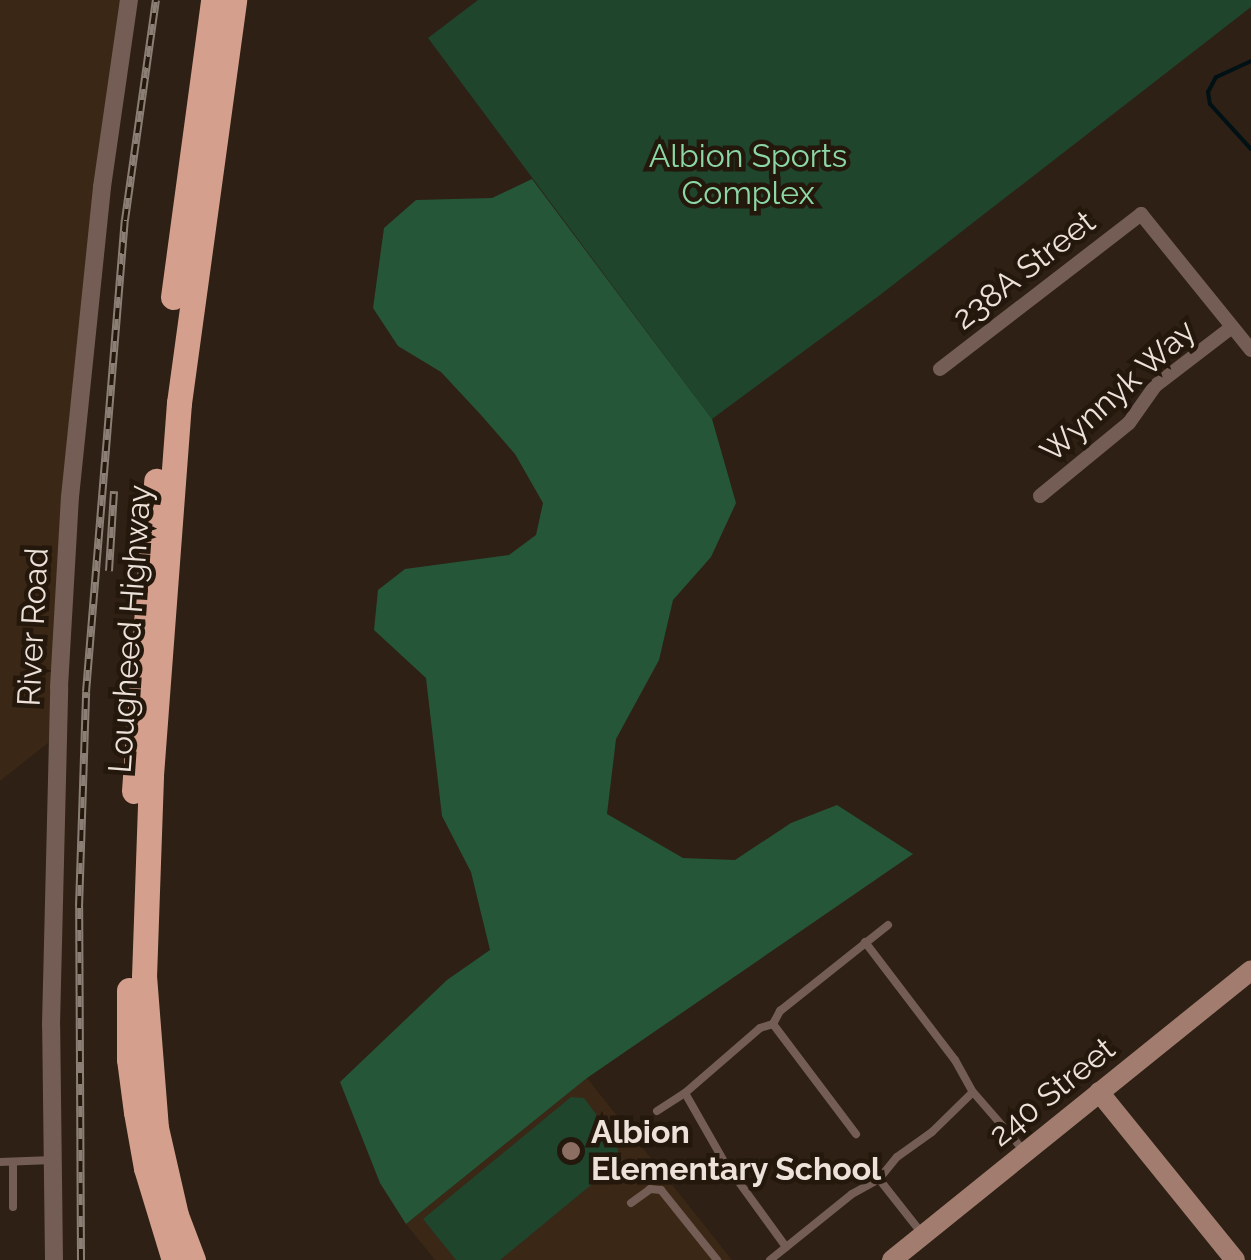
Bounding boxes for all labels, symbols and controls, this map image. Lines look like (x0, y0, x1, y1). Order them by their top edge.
park label: Albion Sports Complex (649, 138, 847, 213)
street label: 238A Street (945, 202, 1103, 338)
street label: Wynnyk Way (1032, 311, 1204, 471)
street label: Lougheed Highway (101, 484, 159, 774)
street label: River Road (10, 547, 56, 707)
street label: 240 Street (981, 1030, 1123, 1154)
place label: Albion Elementary School (591, 1114, 882, 1189)
marker: Albion Elementary School (560, 1140, 582, 1162)

